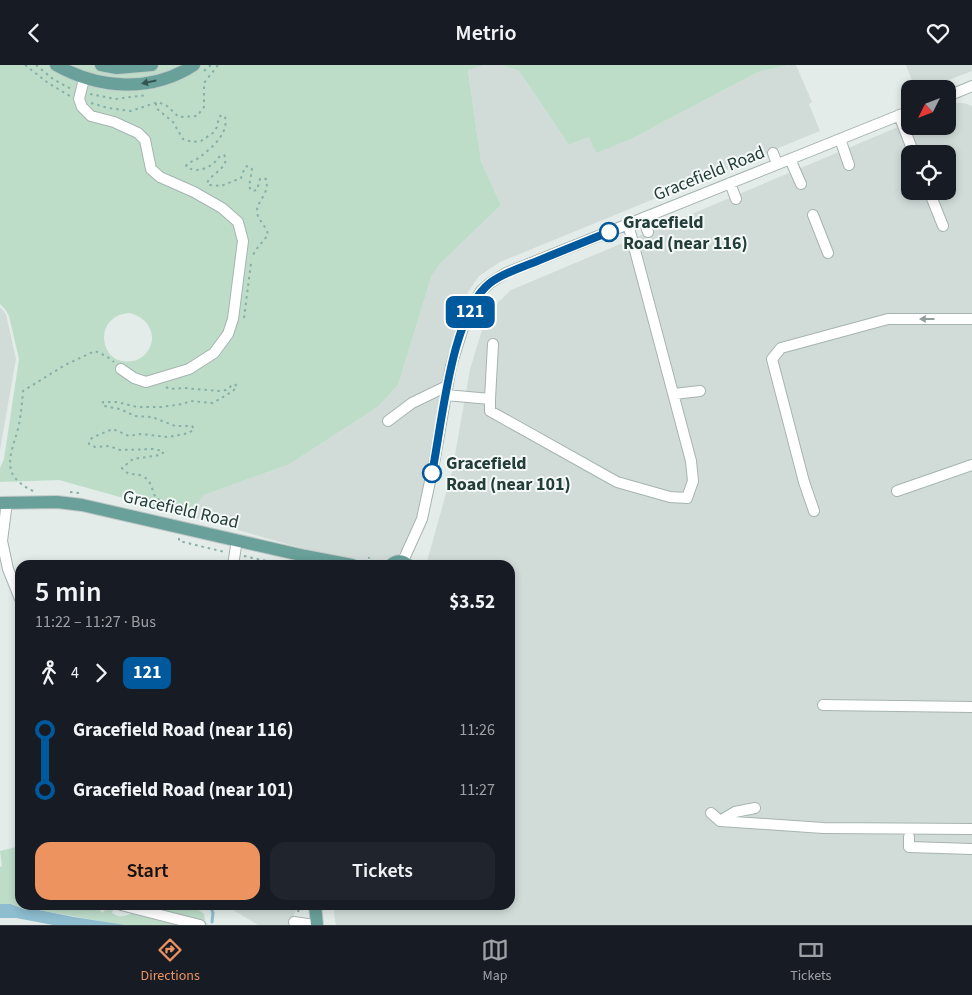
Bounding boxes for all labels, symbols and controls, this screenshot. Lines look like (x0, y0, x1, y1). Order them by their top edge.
text: Metrio (455, 17, 517, 49)
icon: back (20, 19, 48, 47)
icon: heart (924, 19, 952, 47)
one-way arrow (141, 79, 157, 87)
north arrow (901, 80, 956, 135)
map controls (901, 80, 956, 200)
street label: Gracefield Road (650, 140, 769, 207)
button: locate (901, 145, 956, 200)
place label: Gracefield Road (near 116) (623, 210, 748, 256)
marker: Gracefield Road (near 116) (599, 222, 619, 242)
line badge: 121 (441, 296, 499, 328)
text: 121 (456, 299, 484, 324)
one-way arrow (919, 315, 935, 323)
place label: Gracefield Road (near 101) (446, 451, 571, 497)
marker: Gracefield Road (near 101) (422, 463, 442, 483)
street label: Gracefield Road (121, 484, 241, 535)
text: 5 min (35, 572, 102, 612)
text: $3.52 (449, 589, 495, 616)
text: 11:22 – 11:27 · Bus (35, 611, 156, 633)
icon: walk (35, 659, 63, 687)
icon: forward (87, 659, 115, 687)
text: 121 (133, 660, 161, 685)
text: 4 (71, 662, 79, 684)
text: Gracefield Road (near 116) (73, 717, 294, 744)
text: 11:26 (459, 719, 495, 741)
text: Gracefield Road (near 101) (73, 777, 294, 804)
text: 11:27 (459, 779, 495, 801)
button: Start (35, 842, 260, 900)
button: Tickets (270, 842, 495, 900)
tab: Directions (141, 936, 200, 986)
tab: Map (481, 936, 509, 986)
tab: Tickets (790, 936, 831, 986)

